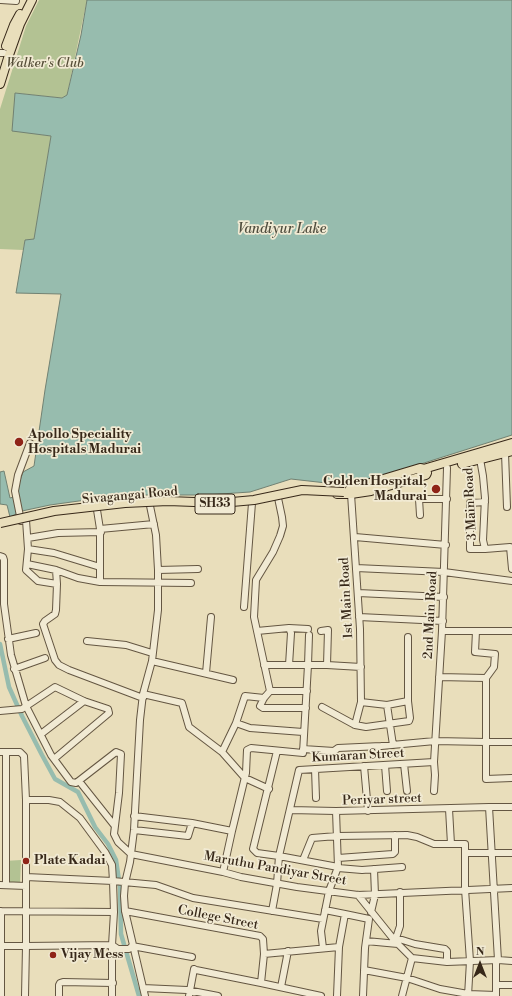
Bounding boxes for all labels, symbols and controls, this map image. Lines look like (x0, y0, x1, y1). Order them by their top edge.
park label: Walker's Club (6, 56, 84, 72)
water label: Vandiyur Lake (238, 222, 326, 238)
place label: Apollo Speciality Hospitals Madurai (28, 427, 141, 458)
marker: Apollo Speciality Hospitals Madurai (13, 436, 25, 448)
street label: 3 Main Road (461, 467, 481, 541)
place label: Golden Hospital, Madurai (323, 474, 427, 505)
marker: Golden Hospital, Madurai (430, 483, 442, 495)
street label: Sivagangai Road (81, 484, 179, 508)
road number: SH33 (195, 494, 235, 514)
street label: 1st Main Road (337, 557, 357, 639)
street label: 2nd Main Road (421, 571, 441, 659)
street label: Kumaran Street (311, 746, 405, 766)
street label: Periyar street (342, 791, 422, 809)
street label: Maruthu Pandiyar Street (202, 849, 348, 889)
place label: Plate Kadai (34, 853, 105, 869)
marker: Plate Kadai (21, 856, 31, 866)
street label: College Street (176, 903, 260, 933)
north arrow (460, 944, 500, 984)
text: N (476, 945, 484, 959)
place label: Vijay Mess (61, 947, 123, 963)
marker: Vijay Mess (48, 950, 58, 960)

